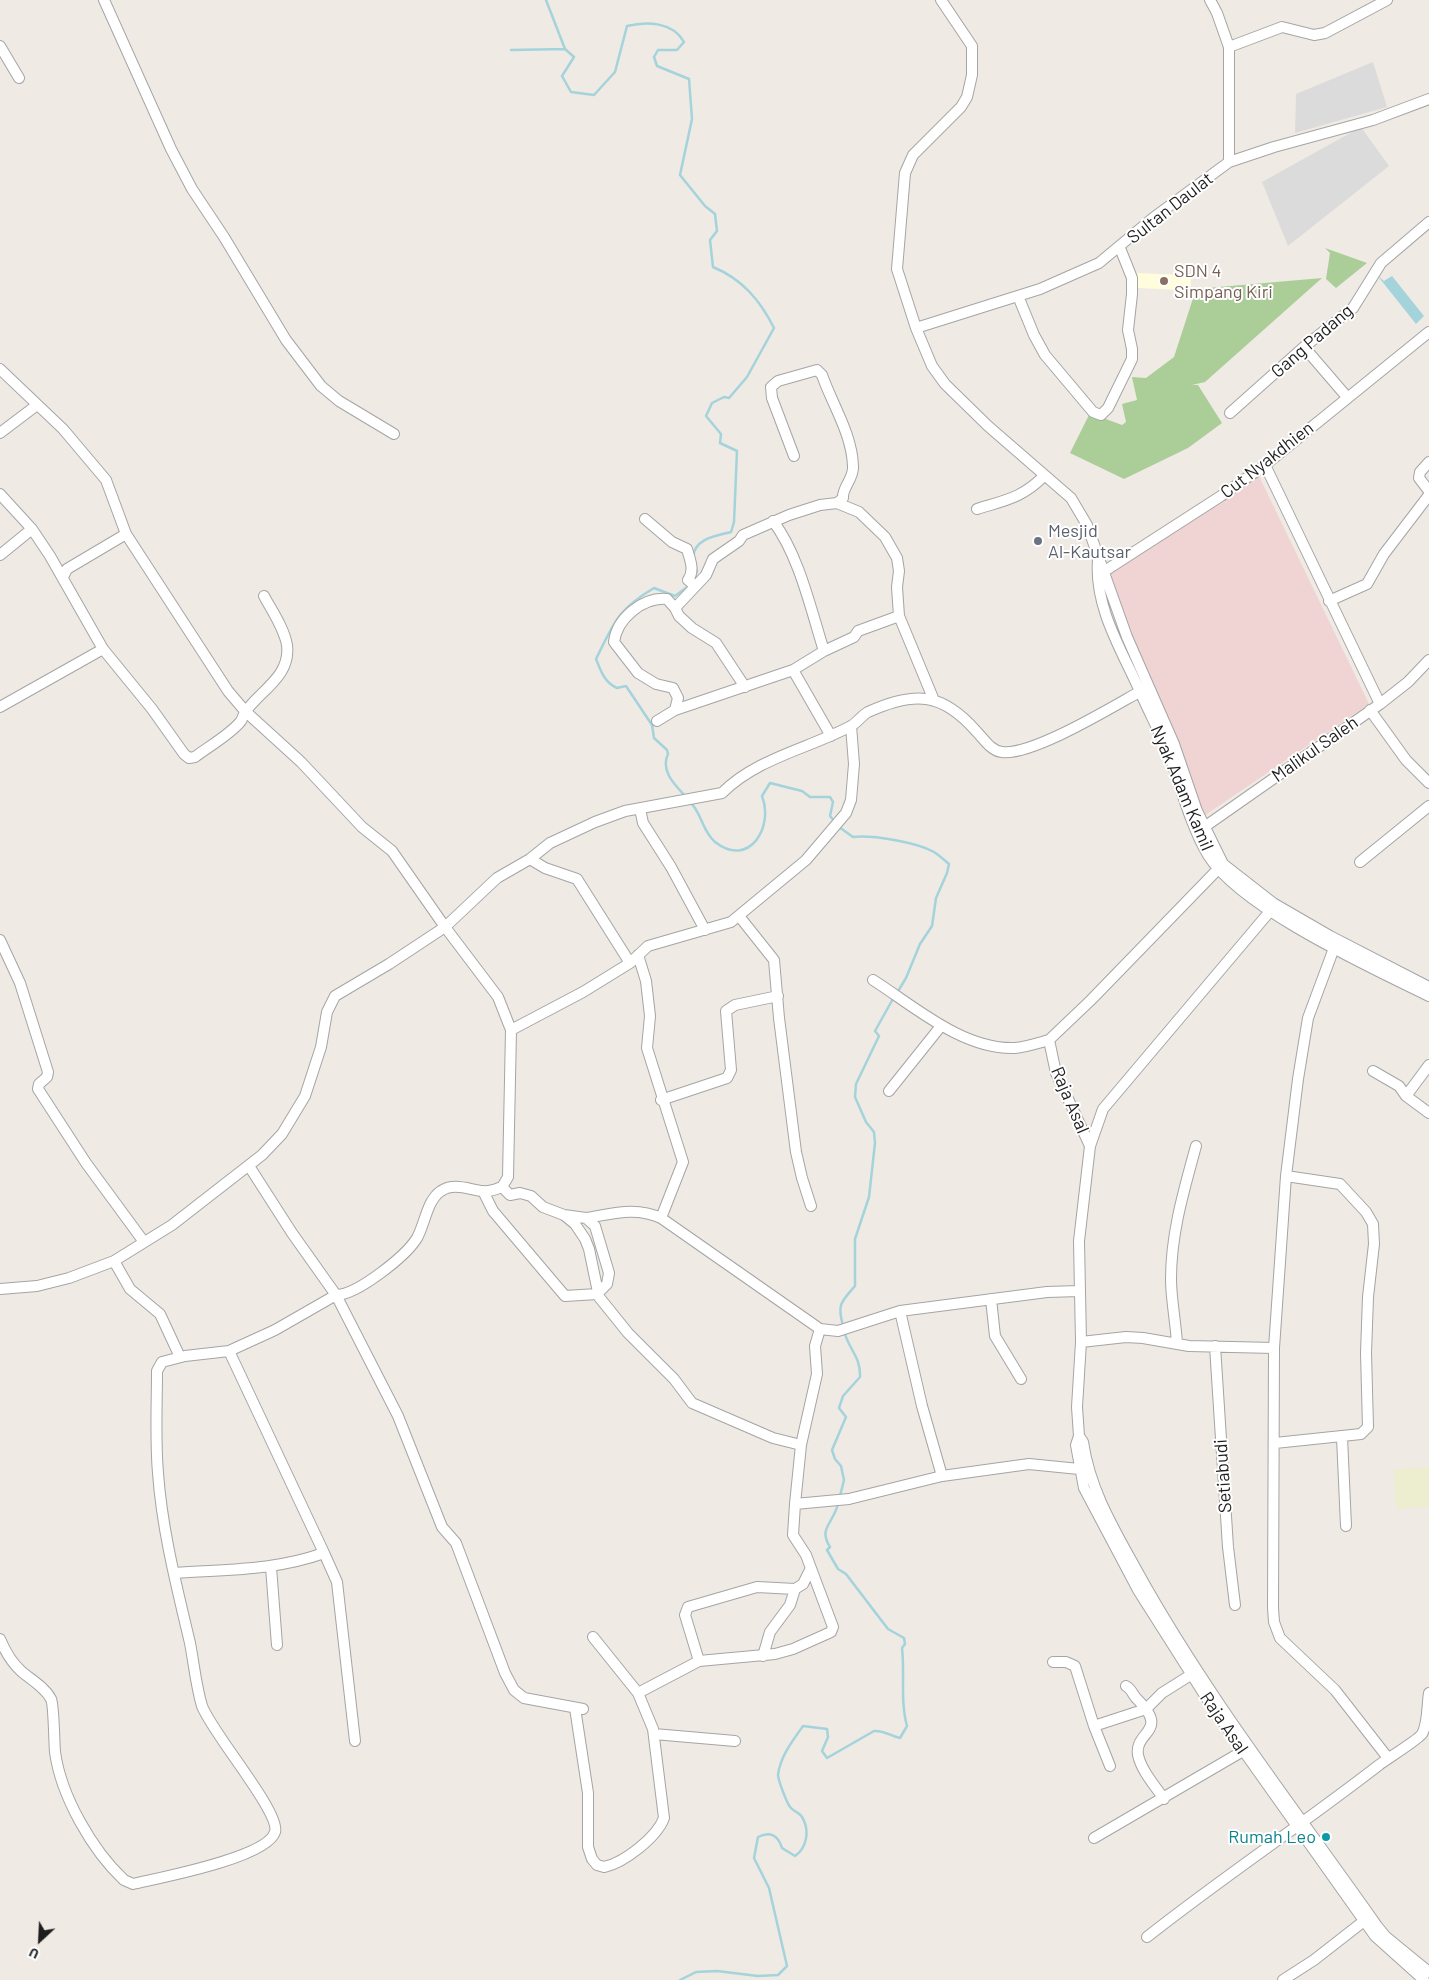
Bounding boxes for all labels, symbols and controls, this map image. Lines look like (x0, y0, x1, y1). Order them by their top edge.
street label: Sultan Daulat (1123, 168, 1217, 248)
place label: SDN 4 Simpang Kiri (1174, 260, 1273, 302)
marker: SDN 4 Simpang Kiri (1158, 275, 1170, 287)
street label: Gang Padang (1267, 300, 1357, 382)
street label: Cut Nyakdhien (1216, 417, 1318, 503)
place label: Mesjid Al-Kautsar (1048, 520, 1131, 562)
marker: Mesjid Al-Kautsar (1032, 535, 1044, 547)
street label: Malikul Saleh (1268, 711, 1362, 787)
street label: Nyak Adam Kamil (1146, 722, 1218, 854)
street label: Raja Asal (1046, 1063, 1094, 1137)
street label: Setiabudi (1210, 1438, 1236, 1514)
street label: Raja Asal (1195, 1688, 1253, 1758)
place label: Rumah Leo (1228, 1826, 1316, 1848)
marker: Rumah Leo (1320, 1831, 1332, 1843)
north arrow (15, 1915, 65, 1965)
text: U (26, 1944, 41, 1964)

